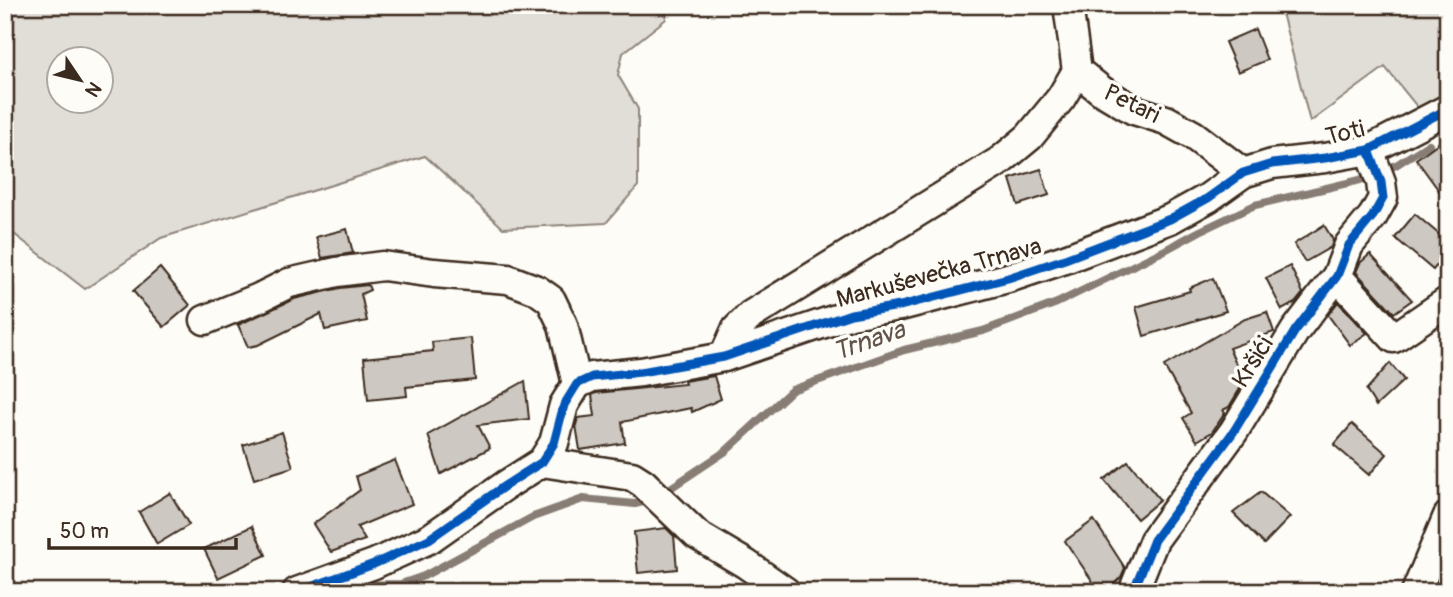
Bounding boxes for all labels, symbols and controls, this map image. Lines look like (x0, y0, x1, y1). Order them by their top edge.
north arrow (46, 46, 116, 116)
text: N (80, 77, 107, 101)
street label: Petari (1099, 78, 1165, 130)
street label: Toti (1323, 114, 1367, 152)
street label: Markuševečka Trnava (833, 232, 1045, 314)
water label: Trnava (829, 313, 911, 368)
street label: Kršići (1226, 331, 1280, 393)
scale bar (49, 506, 236, 550)
text: 50 m (60, 518, 109, 545)

